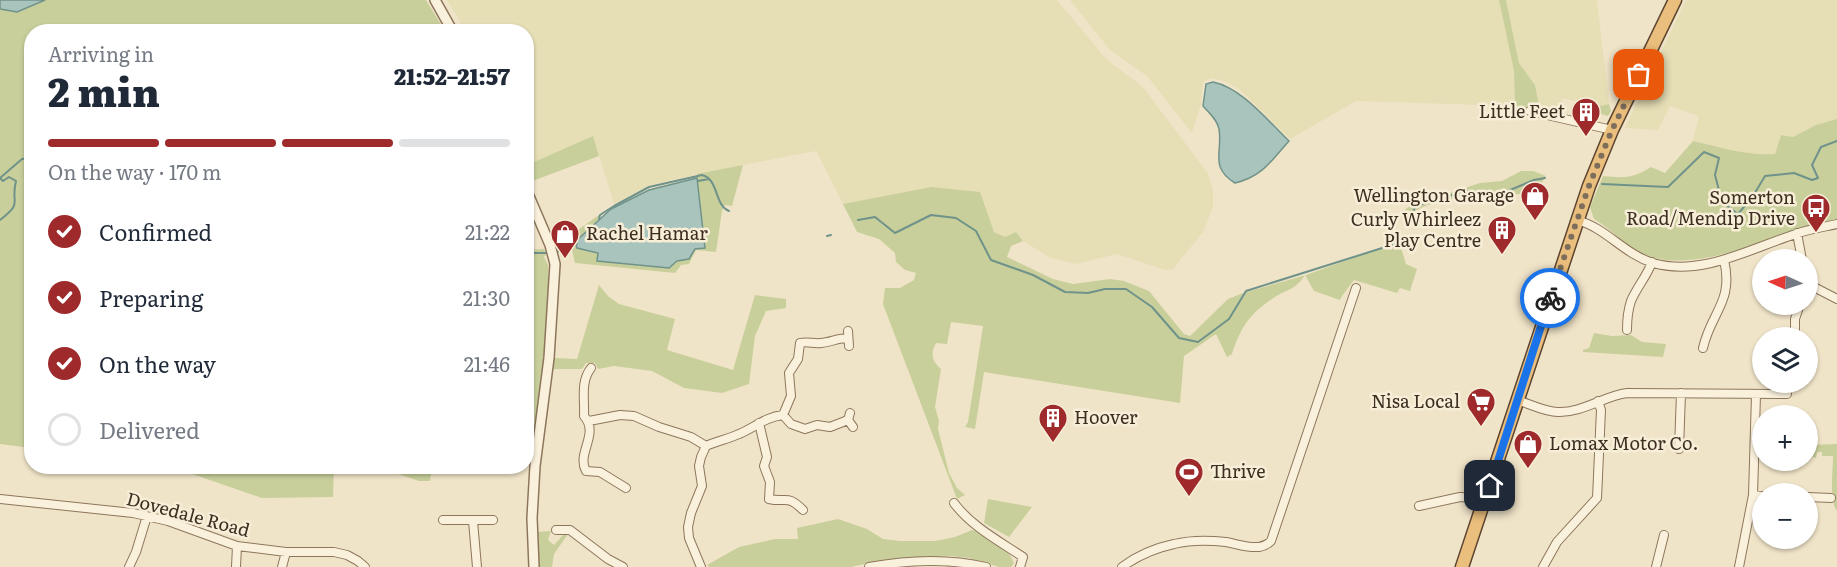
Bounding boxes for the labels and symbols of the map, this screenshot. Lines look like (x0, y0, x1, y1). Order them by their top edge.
pin (1613, 49, 1664, 100)
building icon: Little Feet (1570, 96, 1602, 138)
place label: Little Feet (1479, 97, 1566, 124)
shop icon: Wellington Garage (1519, 180, 1551, 222)
place label: Wellington Garage (1354, 181, 1514, 208)
place label: Somerton Road/Mendip Drive (1626, 183, 1795, 231)
bus stop icon: Somerton Road/Mendip Drive (1800, 192, 1832, 234)
place label: Curly Whirleez Play Centre (1351, 205, 1481, 253)
building icon: Curly Whirleez Play Centre (1486, 214, 1518, 256)
shop icon: Rachel Hamar (549, 218, 581, 260)
place label: Rachel Hamar (586, 219, 708, 246)
north arrow (1752, 249, 1818, 315)
courier (1520, 268, 1580, 328)
supermarket icon: Nisa Local (1465, 386, 1497, 428)
place label: Nisa Local (1371, 387, 1460, 414)
building icon: Hoover (1037, 402, 1069, 444)
place label: Hoover (1074, 403, 1138, 430)
shop icon: Lomax Motor Co. (1512, 428, 1544, 470)
place label: Lomax Motor Co. (1549, 429, 1698, 456)
sports icon: Thrive (1173, 456, 1205, 498)
place label: Thrive (1210, 457, 1266, 484)
pin (1464, 460, 1515, 511)
street label: Dovedale Road (124, 484, 253, 543)

